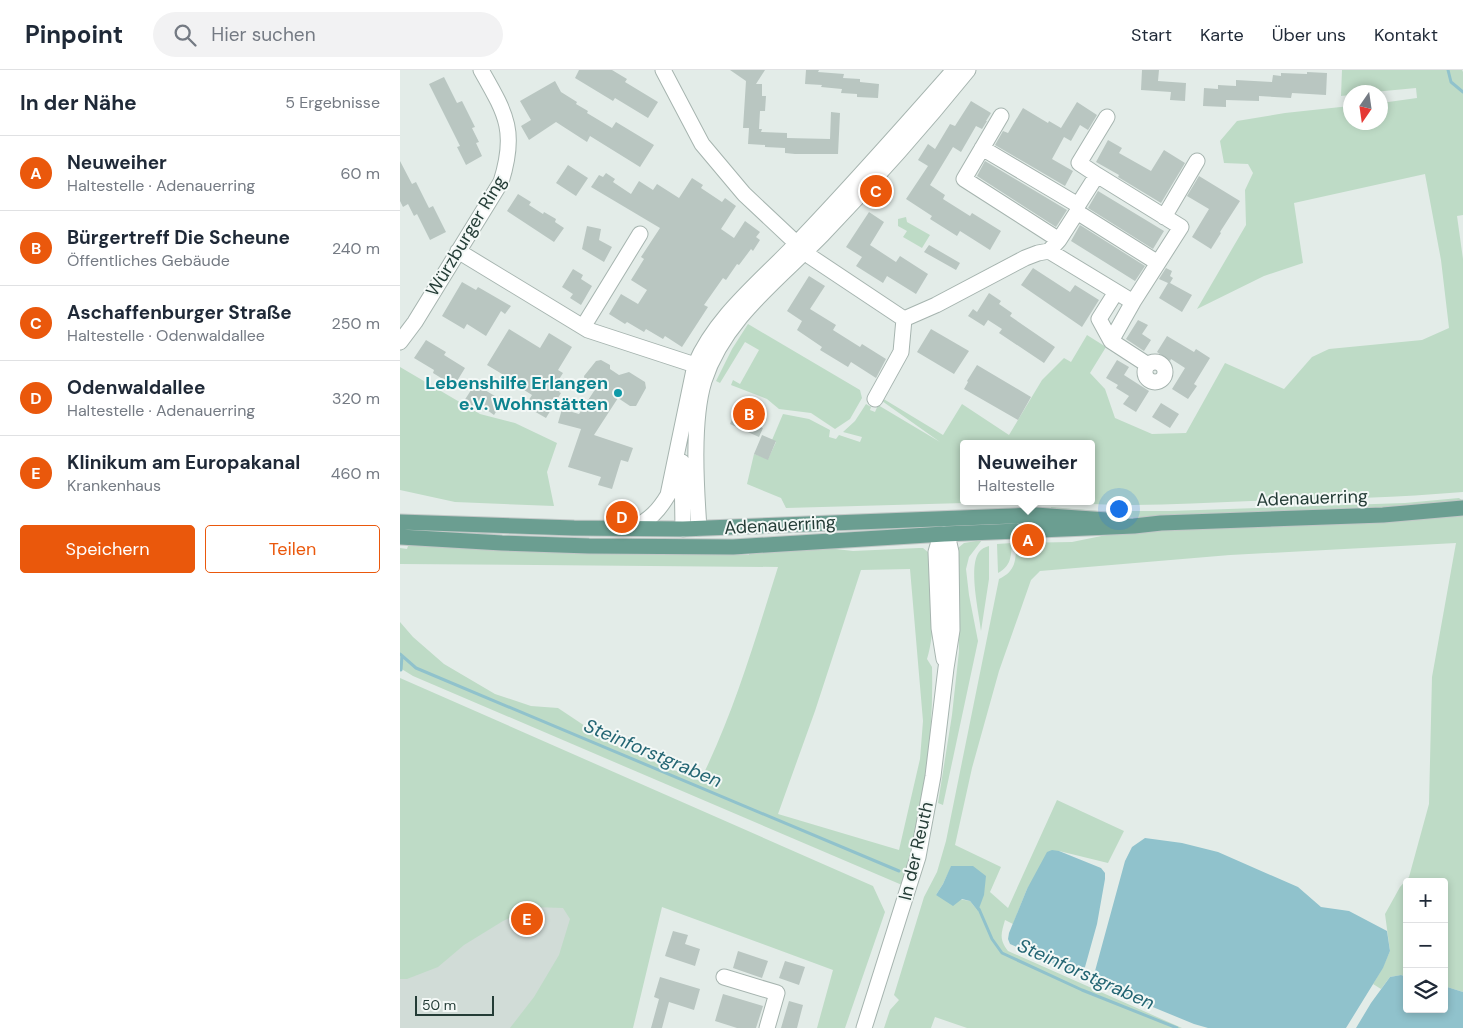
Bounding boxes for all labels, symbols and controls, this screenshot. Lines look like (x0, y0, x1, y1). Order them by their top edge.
search box (153, 12, 503, 57)
text: Pinpoint (25, 19, 123, 50)
icon: search (171, 21, 199, 49)
text: Hier suchen (211, 22, 316, 47)
text: Start (1131, 23, 1172, 47)
text: Karte (1200, 23, 1244, 47)
text: Über uns (1272, 23, 1346, 47)
text: Kontakt (1374, 23, 1438, 47)
north arrow (1343, 85, 1388, 130)
text: In der Nähe (20, 89, 137, 117)
text: 5 Ergebnisse (285, 92, 380, 113)
text: Neuweiher (67, 150, 167, 175)
text: A (30, 163, 42, 184)
text: 60 m (340, 163, 380, 184)
street label: Würzburger Ring (420, 171, 512, 301)
pin: C (860, 172, 892, 210)
text: Haltestelle · Adenauerring (67, 175, 255, 196)
text: Bürgertreff Die Scheune (67, 225, 290, 250)
text: B (31, 238, 41, 259)
text: 240 m (332, 238, 380, 259)
text: Öffentliches Gebäude (67, 250, 230, 271)
text: Aschaffenburger Straße (67, 300, 292, 325)
text: C (30, 313, 42, 334)
text: 250 m (332, 313, 380, 334)
text: Haltestelle · Odenwaldallee (67, 325, 265, 346)
place label: Lebenshilfe Erlangen e.V. Wohnstätten (425, 371, 608, 416)
text: Odenwaldallee (67, 375, 205, 400)
marker: Lebenshilfe Erlangen e.V. Wohnstätten (612, 387, 624, 399)
text: D (30, 388, 42, 409)
text: 320 m (332, 388, 380, 409)
pin: B (733, 395, 765, 433)
text: Haltestelle · Adenauerring (67, 400, 255, 421)
popup (960, 440, 1095, 505)
text: Klinikum am Europakanal (67, 450, 300, 475)
text: Neuweiher (978, 450, 1077, 475)
text: E (31, 463, 41, 484)
text: 460 m (331, 463, 380, 484)
text: Krankenhaus (67, 475, 161, 496)
text: Haltestelle (978, 475, 1055, 496)
street label: Adenauerring (1256, 484, 1368, 512)
your location (1106, 496, 1132, 522)
pin: D (606, 498, 638, 536)
street label: Adenauerring (724, 510, 836, 540)
pin: A (1012, 521, 1044, 559)
button: Speichern (20, 525, 195, 573)
button: Teilen (205, 525, 380, 573)
water label: Steinforstgraben (580, 713, 726, 793)
street label: In der Reuth (893, 799, 939, 903)
map controls (1403, 878, 1448, 1013)
button: + (1403, 878, 1448, 923)
pin: E (511, 900, 543, 938)
button: − (1403, 923, 1448, 968)
water label: Steinforstgraben (1014, 933, 1159, 1015)
button: layers (1403, 968, 1448, 1013)
scale bar (415, 993, 494, 1016)
text: 50 m (422, 996, 456, 1014)

